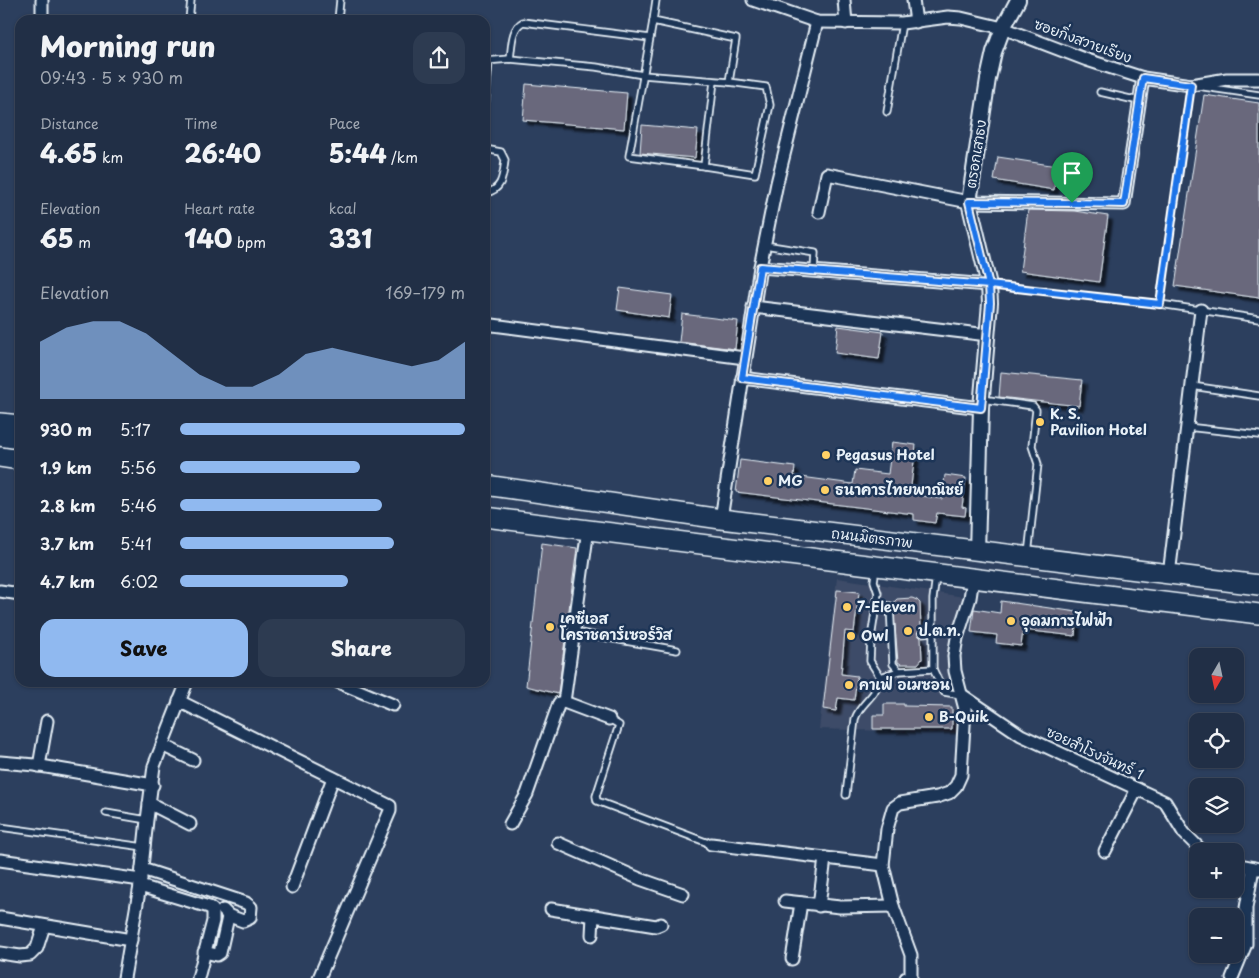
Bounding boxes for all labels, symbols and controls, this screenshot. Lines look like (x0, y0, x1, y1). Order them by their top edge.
street label: ซอยกิ่งสวายเรียง (1031, 12, 1136, 68)
text: Morning run (40, 24, 216, 67)
button: share (413, 32, 465, 84)
text: 09:43 · 5 × 930 m (40, 65, 183, 89)
text: Distance (40, 113, 99, 134)
text: Time (184, 113, 217, 134)
text: Pace (329, 113, 360, 134)
street label: ตรอกเสาธง (960, 118, 991, 190)
text: 4.65 (40, 134, 98, 172)
text: 26:40 (184, 134, 261, 172)
text: 5:44 (329, 134, 387, 172)
text: km (98, 147, 123, 168)
text: /km (387, 147, 418, 168)
pin (1051, 152, 1093, 203)
icon: arrive (1058, 159, 1086, 187)
text: Elevation (40, 198, 100, 219)
text: Heart rate (184, 198, 255, 219)
text: kcal (329, 198, 357, 219)
text: 65 (40, 219, 74, 257)
text: 140 (184, 219, 232, 257)
text: 331 (329, 219, 372, 257)
text: m (74, 232, 91, 253)
text: bpm (232, 232, 266, 253)
text: Elevation (40, 280, 109, 304)
text: 169–179 m (385, 280, 465, 304)
place label: K. S. Pavilion Hotel (1050, 403, 1147, 440)
marker: K. S. Pavilion Hotel (1034, 416, 1046, 428)
text: 930 m (40, 417, 92, 441)
text: 5:17 (120, 417, 151, 441)
place label: Pegasus Hotel (836, 444, 934, 465)
marker: Pegasus Hotel (820, 449, 832, 461)
text: 1.9 km (40, 455, 92, 479)
text: 5:56 (120, 455, 156, 479)
place label: MG (778, 470, 803, 491)
marker: MG (762, 475, 774, 487)
place label: ธนาคารไทยพาณิชย์ (835, 479, 964, 500)
marker: ธนาคารไทยพาณิชย์ (819, 484, 831, 496)
text: 2.8 km (40, 493, 95, 517)
text: 5:46 (120, 493, 157, 517)
street label: ถนนมิตรภาพ (830, 522, 914, 553)
text: 3.7 km (40, 531, 94, 555)
text: 5:41 (120, 531, 152, 555)
text: 4.7 km (40, 569, 95, 593)
text: 6:02 (120, 569, 158, 593)
place label: 7-Eleven (857, 596, 916, 617)
marker: 7-Eleven (841, 601, 853, 613)
place label: เคซีเอส โคราชคาร์เซอร์วิส (559, 608, 673, 645)
place label: อุดมการไฟฟ้า (1021, 610, 1113, 632)
marker: อุดมการไฟฟ้า (1005, 615, 1017, 627)
button: Save (40, 619, 248, 677)
button: Share (258, 619, 465, 677)
place label: ป.ต.ท. (918, 620, 961, 641)
marker: เคซีเอส โคราชคาร์เซอร์วิส (544, 621, 556, 633)
place label: Owl (861, 625, 888, 646)
marker: ป.ต.ท. (902, 625, 914, 637)
marker: Owl (845, 630, 857, 642)
north arrow (1189, 648, 1244, 702)
map controls (1189, 648, 1244, 963)
place label: คาเฟ่ อเมซอน (859, 674, 950, 695)
marker: คาเฟ่ อเมซอน (843, 679, 855, 691)
place label: B-Quik (939, 706, 989, 727)
marker: B-Quik (923, 711, 935, 723)
button: locate (1189, 713, 1244, 768)
street label: ซอยสำโรงจันทร์ 1 (1043, 721, 1147, 784)
button: layers (1189, 778, 1244, 833)
button: + (1189, 843, 1244, 898)
button: − (1189, 908, 1244, 963)

